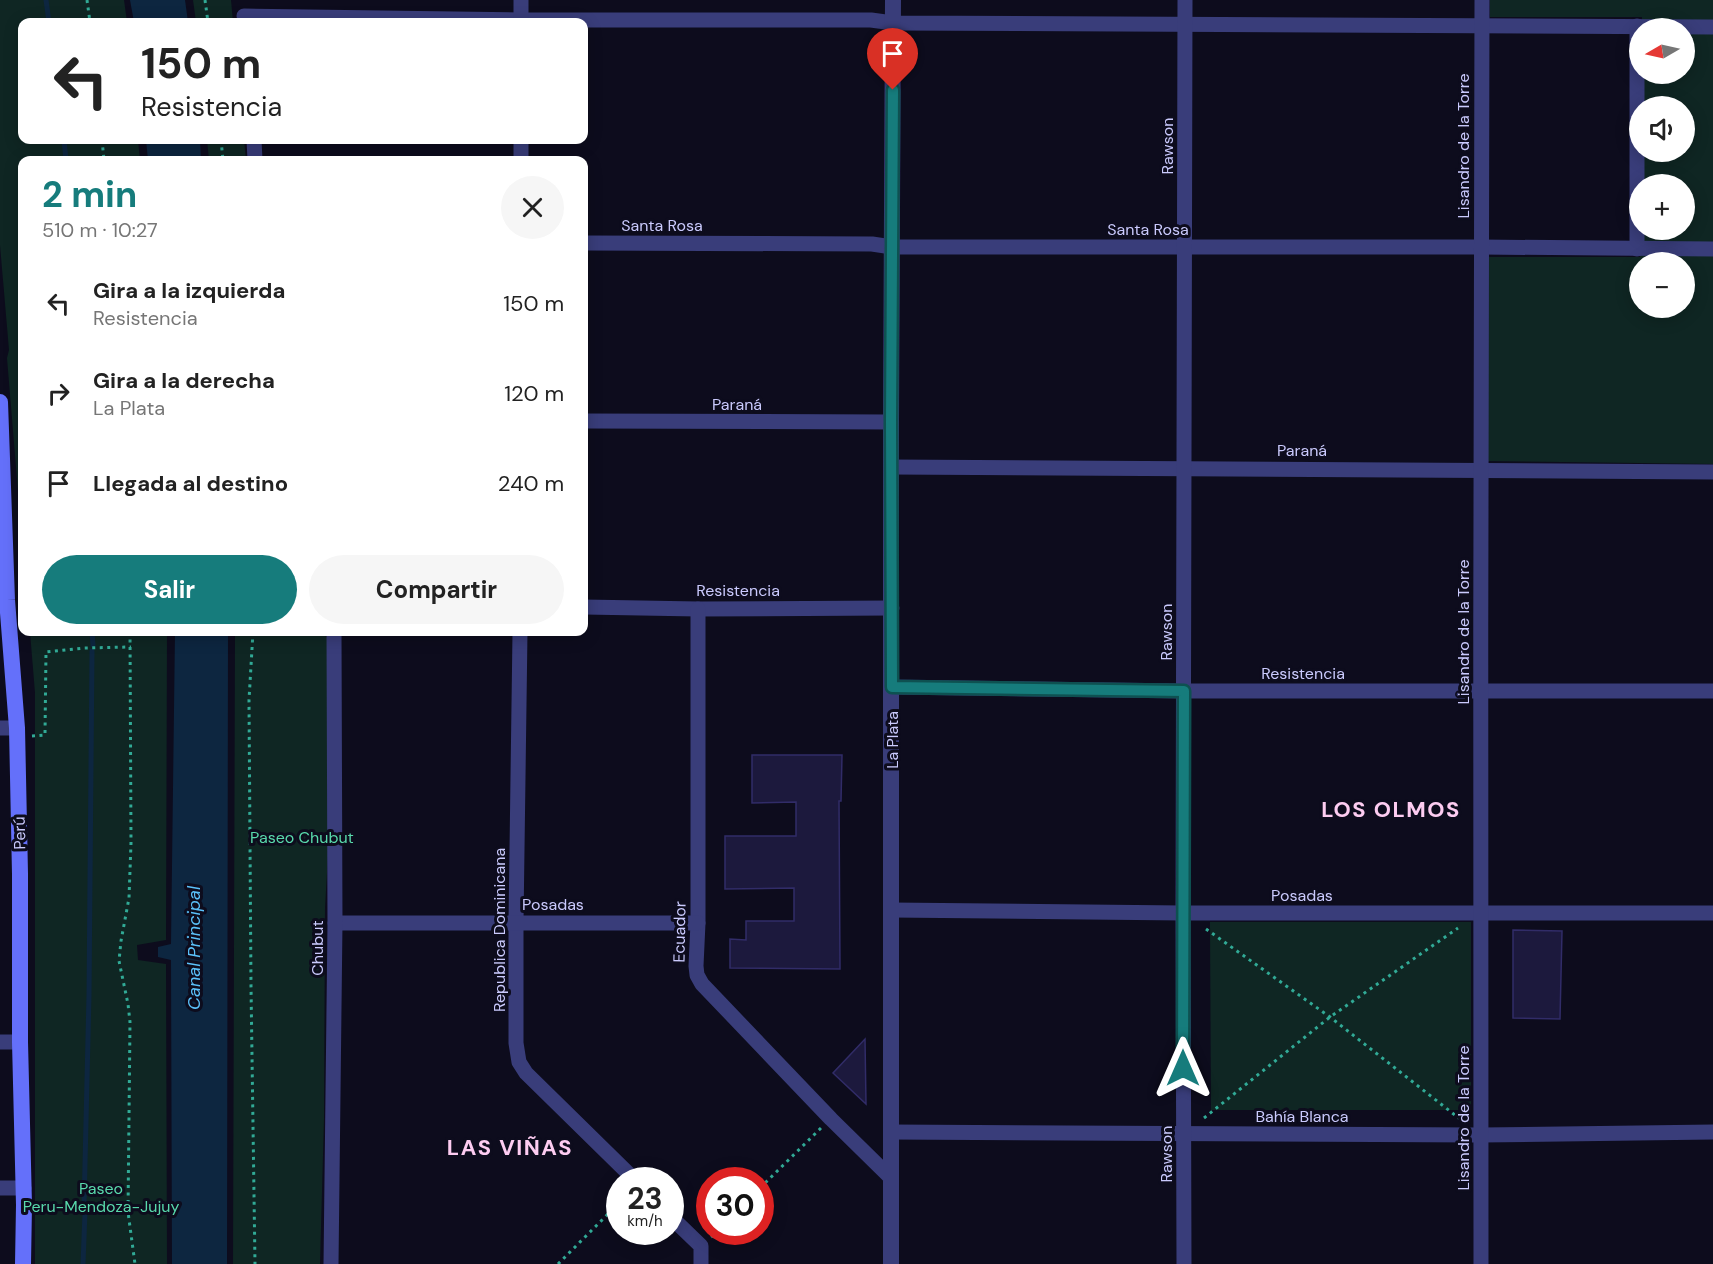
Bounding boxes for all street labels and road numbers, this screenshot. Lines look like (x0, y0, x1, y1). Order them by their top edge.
street label: Lisandro de la Torre (1453, 73, 1474, 219)
street label: Rawson (1157, 118, 1178, 174)
street label: Santa Rosa (621, 215, 703, 236)
street label: Santa Rosa (1107, 219, 1189, 240)
street label: Paraná (712, 394, 762, 415)
street label: Paraná (1277, 440, 1327, 461)
street label: Lisandro de la Torre (1453, 559, 1474, 705)
street label: Resistencia (696, 580, 780, 601)
street label: Rawson (1156, 604, 1177, 660)
street label: Resistencia (1261, 663, 1345, 684)
street label: La Plata (882, 711, 903, 769)
street label: Perú (9, 816, 30, 850)
street label: Republica Dominicana (489, 848, 510, 1012)
street label: Posadas (1271, 885, 1333, 906)
street label: Posadas (522, 894, 584, 915)
street label: Ecuador (668, 901, 691, 963)
street label: Chubut (307, 920, 328, 976)
street label: Lisandro de la Torre (1453, 1045, 1474, 1191)
street label: Bahía Blanca (1255, 1106, 1349, 1127)
street label: Rawson (1156, 1126, 1177, 1182)

